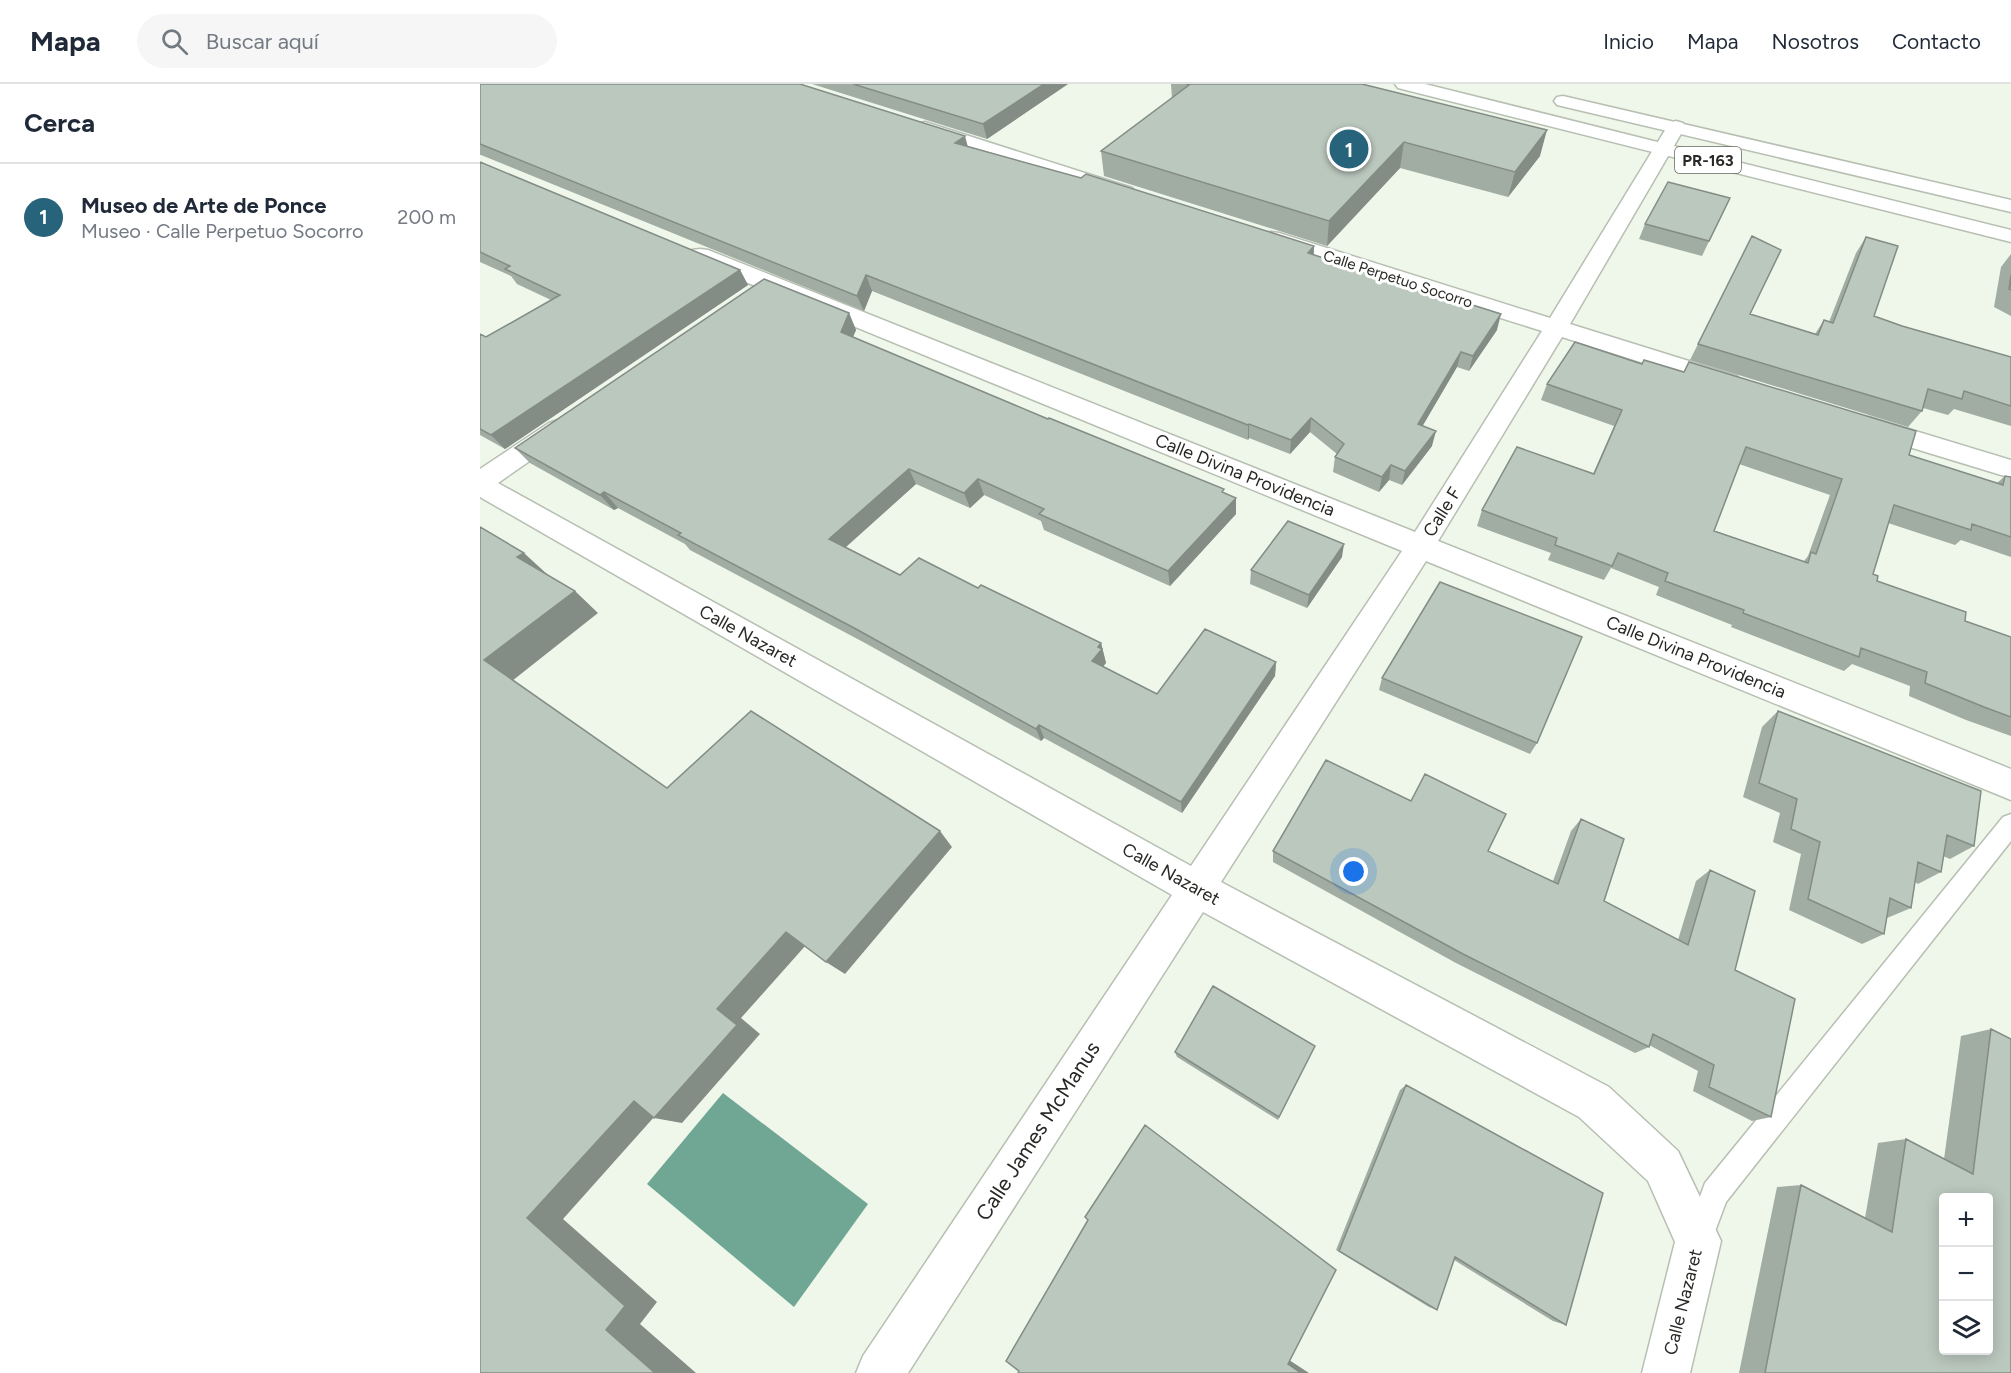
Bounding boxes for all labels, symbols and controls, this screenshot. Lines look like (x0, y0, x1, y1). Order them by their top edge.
search box (137, 14, 557, 68)
text: Mapa (30, 24, 101, 58)
icon: search (158, 25, 191, 58)
text: Buscar aquí (206, 28, 319, 55)
text: Inicio (1603, 29, 1654, 54)
text: Mapa (1687, 29, 1739, 54)
text: Nosotros (1772, 29, 1859, 54)
text: Contacto (1892, 29, 1981, 54)
text: Cerca (24, 107, 95, 139)
pin: 1 (1330, 126, 1368, 172)
road number: PR-163 (1675, 147, 1741, 173)
text: Museo de Arte de Ponce (81, 192, 326, 219)
text: 1 (39, 205, 48, 229)
text: 200 m (397, 205, 456, 229)
text: Museo · Calle Perpetuo Socorro (81, 219, 364, 243)
street label: Calle Perpetuo Socorro (1321, 246, 1475, 312)
street label: Calle Divina Providencia (1152, 429, 1338, 521)
street label: Calle F (1418, 483, 1466, 541)
street label: Calle Nazaret (695, 600, 801, 672)
street label: Calle Divina Providencia (1603, 611, 1789, 703)
street label: Calle Nazaret (1118, 838, 1224, 910)
your location (1339, 857, 1368, 886)
street label: Calle James McManus (970, 1037, 1105, 1225)
map controls (1939, 1193, 1993, 1355)
button: + (1939, 1193, 1993, 1247)
street label: Calle Nazaret (1659, 1247, 1707, 1357)
button: − (1939, 1247, 1993, 1301)
button: layers (1939, 1301, 1993, 1355)

